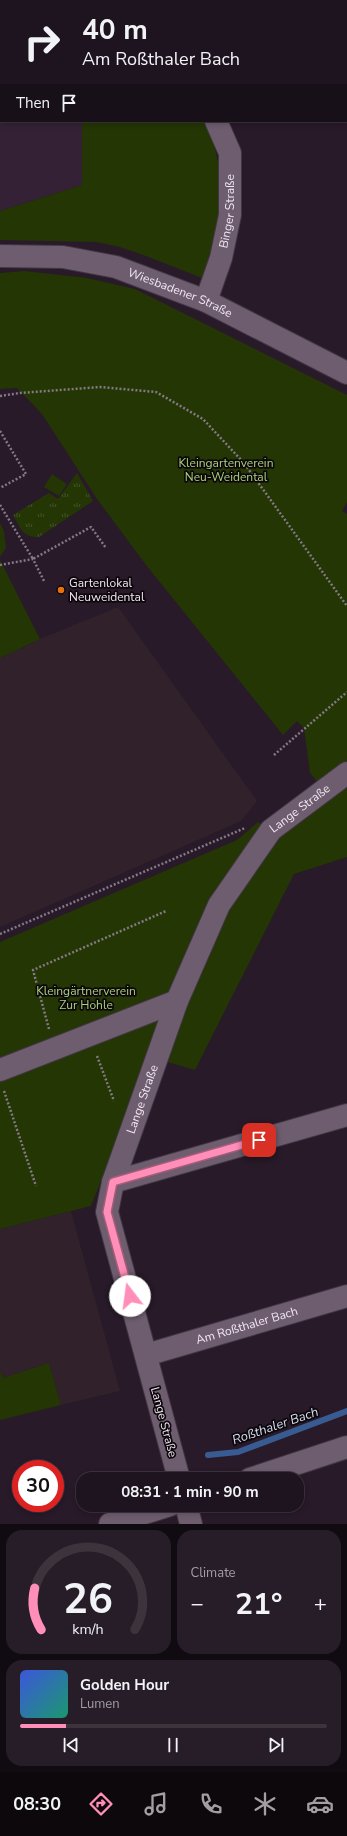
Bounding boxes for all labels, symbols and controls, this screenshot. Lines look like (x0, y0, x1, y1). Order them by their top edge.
text: 40 m (82, 11, 148, 49)
icon: right (16, 16, 68, 68)
text: Am Roßthaler Bach (82, 47, 240, 71)
icon: arrive (58, 92, 80, 114)
text: Then (16, 93, 50, 113)
street label: Binger Straße (215, 174, 238, 250)
street label: Wiesbadener Straße (126, 264, 235, 321)
park label: Kleingartenverein Neu-Weidental (179, 455, 273, 485)
place label: Gartenlokal Neuweidental (69, 575, 145, 605)
marker: Gartenlokal Neuweidental (56, 585, 66, 595)
street label: Lange Straße (266, 780, 333, 837)
park label: Kleingärtnerverein Zur Hohle (36, 983, 136, 1013)
street label: Lange Straße (123, 1062, 162, 1136)
pin (242, 1123, 276, 1157)
icon: arrive (248, 1129, 270, 1151)
position arrow (109, 1275, 151, 1317)
street label: Am Roßthaler Bach (194, 1303, 300, 1348)
street label: Lange Straße (147, 1385, 181, 1459)
water label: Roßthaler Bach (230, 1403, 321, 1449)
speed limit sign: 30 (12, 1460, 64, 1512)
text: 08:31 · 1 min · 90 m (121, 1482, 259, 1502)
text: Climate (191, 1564, 236, 1582)
text: 26 (63, 1571, 113, 1628)
text: 21° (235, 1584, 282, 1625)
text: − (191, 1589, 204, 1619)
text: + (314, 1589, 327, 1619)
text: km/h (73, 1620, 104, 1639)
text: Golden Hour (80, 1675, 169, 1695)
text: Lumen (80, 1695, 120, 1713)
icon: previous (60, 1734, 82, 1756)
icon: pause (162, 1734, 184, 1756)
icon: next (265, 1734, 287, 1756)
icon: directions (87, 1790, 115, 1818)
icon: music (142, 1790, 170, 1818)
icon: phone (197, 1790, 225, 1818)
icon: climate (251, 1790, 279, 1818)
icon: car (306, 1790, 334, 1818)
text: 08:30 (13, 1792, 61, 1816)

